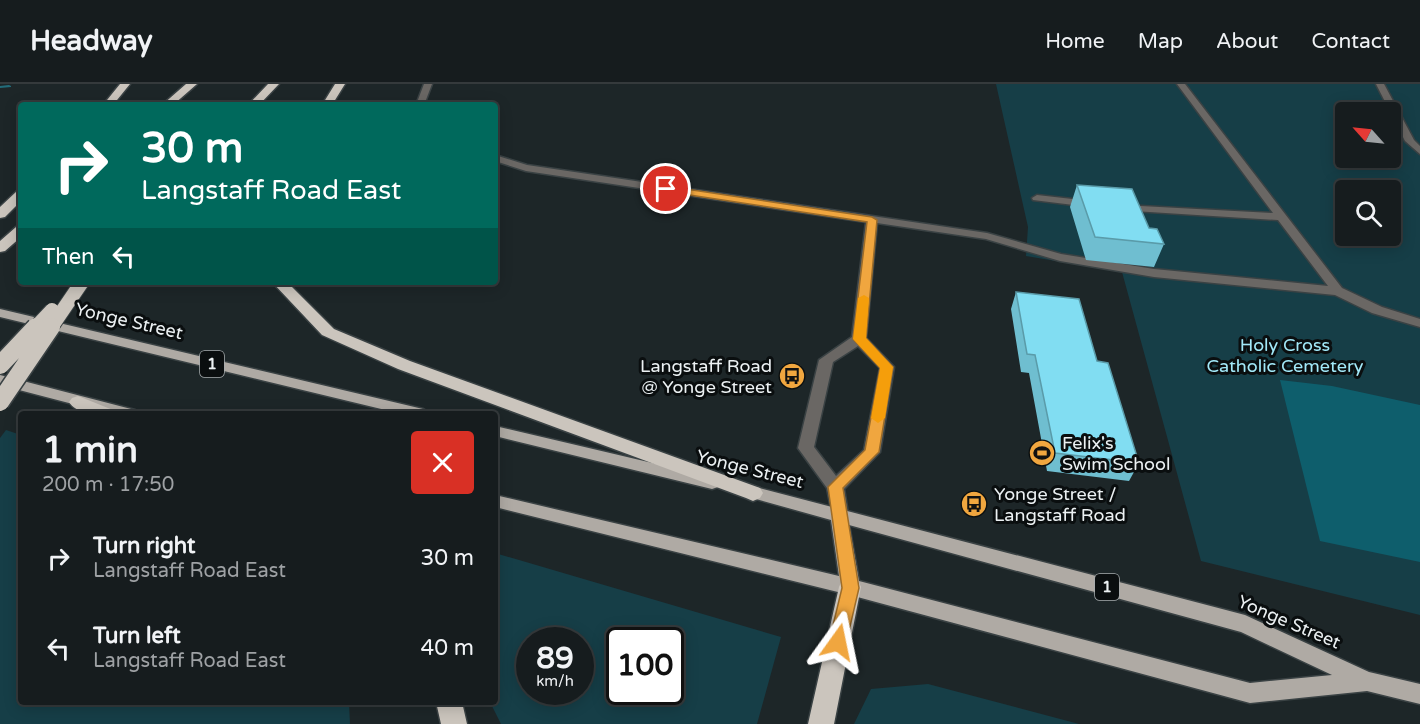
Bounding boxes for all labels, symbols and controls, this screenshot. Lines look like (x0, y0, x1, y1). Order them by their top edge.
text: Headway (30, 24, 153, 58)
text: Home (1045, 29, 1105, 54)
text: Map (1138, 29, 1183, 54)
text: About (1216, 29, 1278, 54)
text: Contact (1311, 29, 1390, 54)
north arrow (1335, 102, 1401, 168)
map controls (1335, 102, 1401, 246)
text: 30 m (141, 123, 243, 174)
icon: right (42, 126, 120, 204)
pin (640, 163, 691, 214)
icon: arrive (649, 172, 682, 205)
text: Langstaff Road East (141, 174, 401, 207)
button: search (1335, 180, 1401, 246)
icon: left (107, 240, 140, 273)
text: Then (42, 244, 95, 270)
street label: Yonge Street (73, 298, 185, 344)
park label: Holy Cross Catholic Cemetery (1206, 334, 1364, 377)
road number: 1 (200, 351, 224, 377)
place label: Langstaff Road @ Yonge Street (640, 355, 772, 398)
bus stop icon: Langstaff Road @ Yonge Street (777, 361, 807, 391)
text: 1 min (42, 429, 138, 472)
button: close (411, 431, 474, 494)
place label: Felix's Swim School (1062, 432, 1170, 475)
sports icon: Felix's Swim School (1027, 438, 1057, 468)
street label: Yonge Street (694, 445, 806, 493)
text: 200 m · 17:50 (42, 473, 174, 497)
place label: Yonge Street / Langstaff Road (994, 483, 1126, 526)
bus stop icon: Yonge Street / Langstaff Road (959, 489, 989, 519)
text: Turn right (93, 533, 195, 559)
icon: right (42, 542, 75, 575)
text: 30 m (420, 545, 474, 571)
text: Langstaff Road East (93, 559, 286, 583)
road number: 1 (1095, 574, 1119, 600)
street label: Yonge Street (1234, 590, 1344, 654)
position arrow (806, 610, 870, 674)
text: Turn left (93, 623, 181, 649)
speed limit sign: 100 (606, 627, 684, 705)
icon: left (42, 632, 75, 665)
text: 40 m (420, 635, 474, 661)
text: 89 (536, 640, 574, 677)
text: Langstaff Road East (93, 649, 286, 673)
text: km/h (536, 672, 574, 690)

